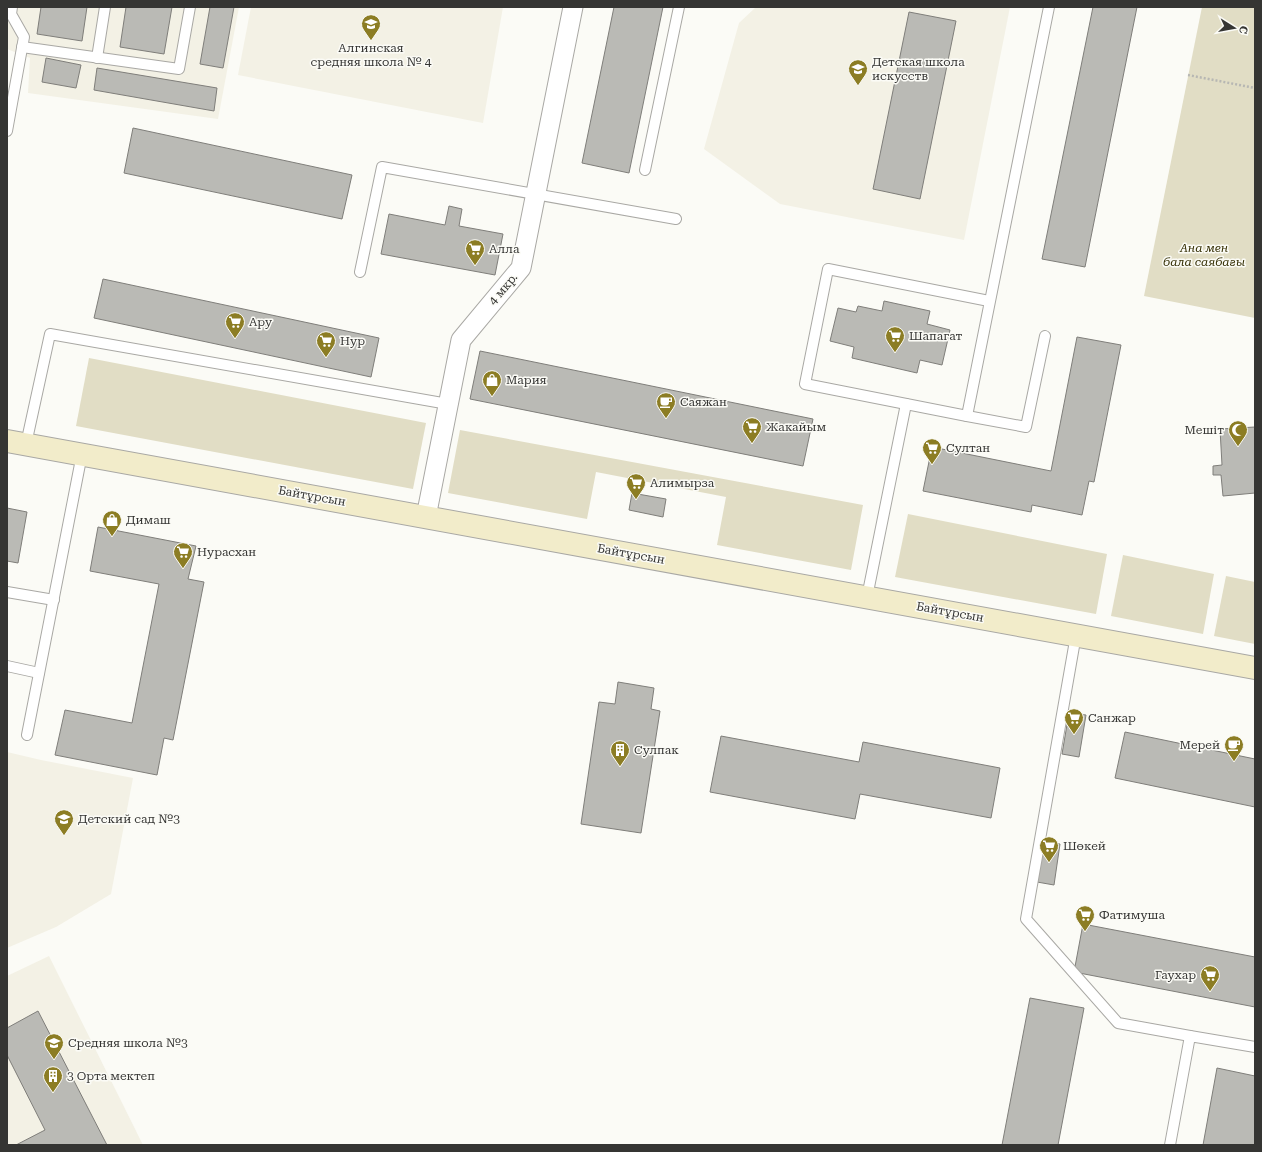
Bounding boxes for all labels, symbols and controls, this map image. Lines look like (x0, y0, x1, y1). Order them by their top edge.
north arrow (1214, 8, 1254, 48)
school or university icon: Алгинская средняя школа № 4 (360, 13, 382, 41)
text: С (1236, 25, 1250, 35)
place label: Алгинская средняя школа № 4 (311, 41, 432, 69)
place label: Детская школа искусств (872, 55, 965, 83)
school or university icon: Детская школа искусств (847, 58, 869, 86)
supermarket icon: Алла (464, 238, 486, 266)
park label: Ана мен бала саябағы (1163, 241, 1245, 269)
place label: Алла (489, 242, 520, 256)
street label: 4 мкр. (486, 270, 520, 308)
supermarket icon: Ару (224, 311, 246, 339)
place label: Ару (249, 315, 273, 329)
supermarket icon: Шапагат (884, 325, 906, 353)
place label: Шапагат (909, 329, 963, 343)
supermarket icon: Нур (315, 330, 337, 358)
place label: Нур (340, 334, 365, 348)
shop icon: Мария (481, 369, 503, 397)
place label: Мария (506, 373, 547, 387)
cafe icon: Саяжан (655, 391, 677, 419)
place label: Саяжан (680, 395, 727, 409)
supermarket icon: Жакайым (741, 416, 763, 444)
mosque icon: Мешіт (1227, 419, 1249, 447)
place label: Жакайым (766, 420, 826, 434)
place label: Мешіт (1185, 423, 1224, 437)
supermarket icon: Султан (921, 437, 943, 465)
place label: Султан (946, 441, 990, 455)
supermarket icon: Алимырза (625, 472, 647, 500)
place label: Алимырза (650, 476, 715, 490)
street label: Байтұрсын (277, 483, 347, 509)
shop icon: Димаш (101, 509, 123, 537)
place label: Димаш (126, 513, 171, 527)
supermarket icon: Нурасхан (172, 541, 194, 569)
street label: Байтұрсын (596, 541, 666, 567)
place label: Нурасхан (197, 545, 256, 559)
street label: Байтұрсын (915, 599, 985, 625)
supermarket icon: Санжар (1063, 707, 1085, 735)
place label: Санжар (1088, 711, 1136, 725)
cafe icon: Мерей (1223, 734, 1245, 762)
place label: Мерей (1180, 738, 1220, 752)
building icon: Сулпак (609, 739, 631, 767)
place label: Сулпак (634, 743, 679, 757)
school or university icon: Детский сад №3 (53, 808, 75, 836)
place label: Детский сад №3 (78, 812, 180, 826)
supermarket icon: Шөкей (1038, 835, 1060, 863)
place label: Шөкей (1063, 839, 1106, 853)
supermarket icon: Фатимуша (1074, 904, 1096, 932)
place label: Фатимуша (1099, 908, 1165, 922)
supermarket icon: Гаухар (1199, 964, 1221, 992)
place label: Гаухар (1155, 968, 1196, 982)
school or university icon: Средняя школа №3 (43, 1032, 65, 1060)
place label: Средняя школа №3 (68, 1036, 188, 1050)
building icon: 3 Орта мектеп (42, 1065, 64, 1093)
place label: 3 Орта мектеп (67, 1069, 155, 1083)

